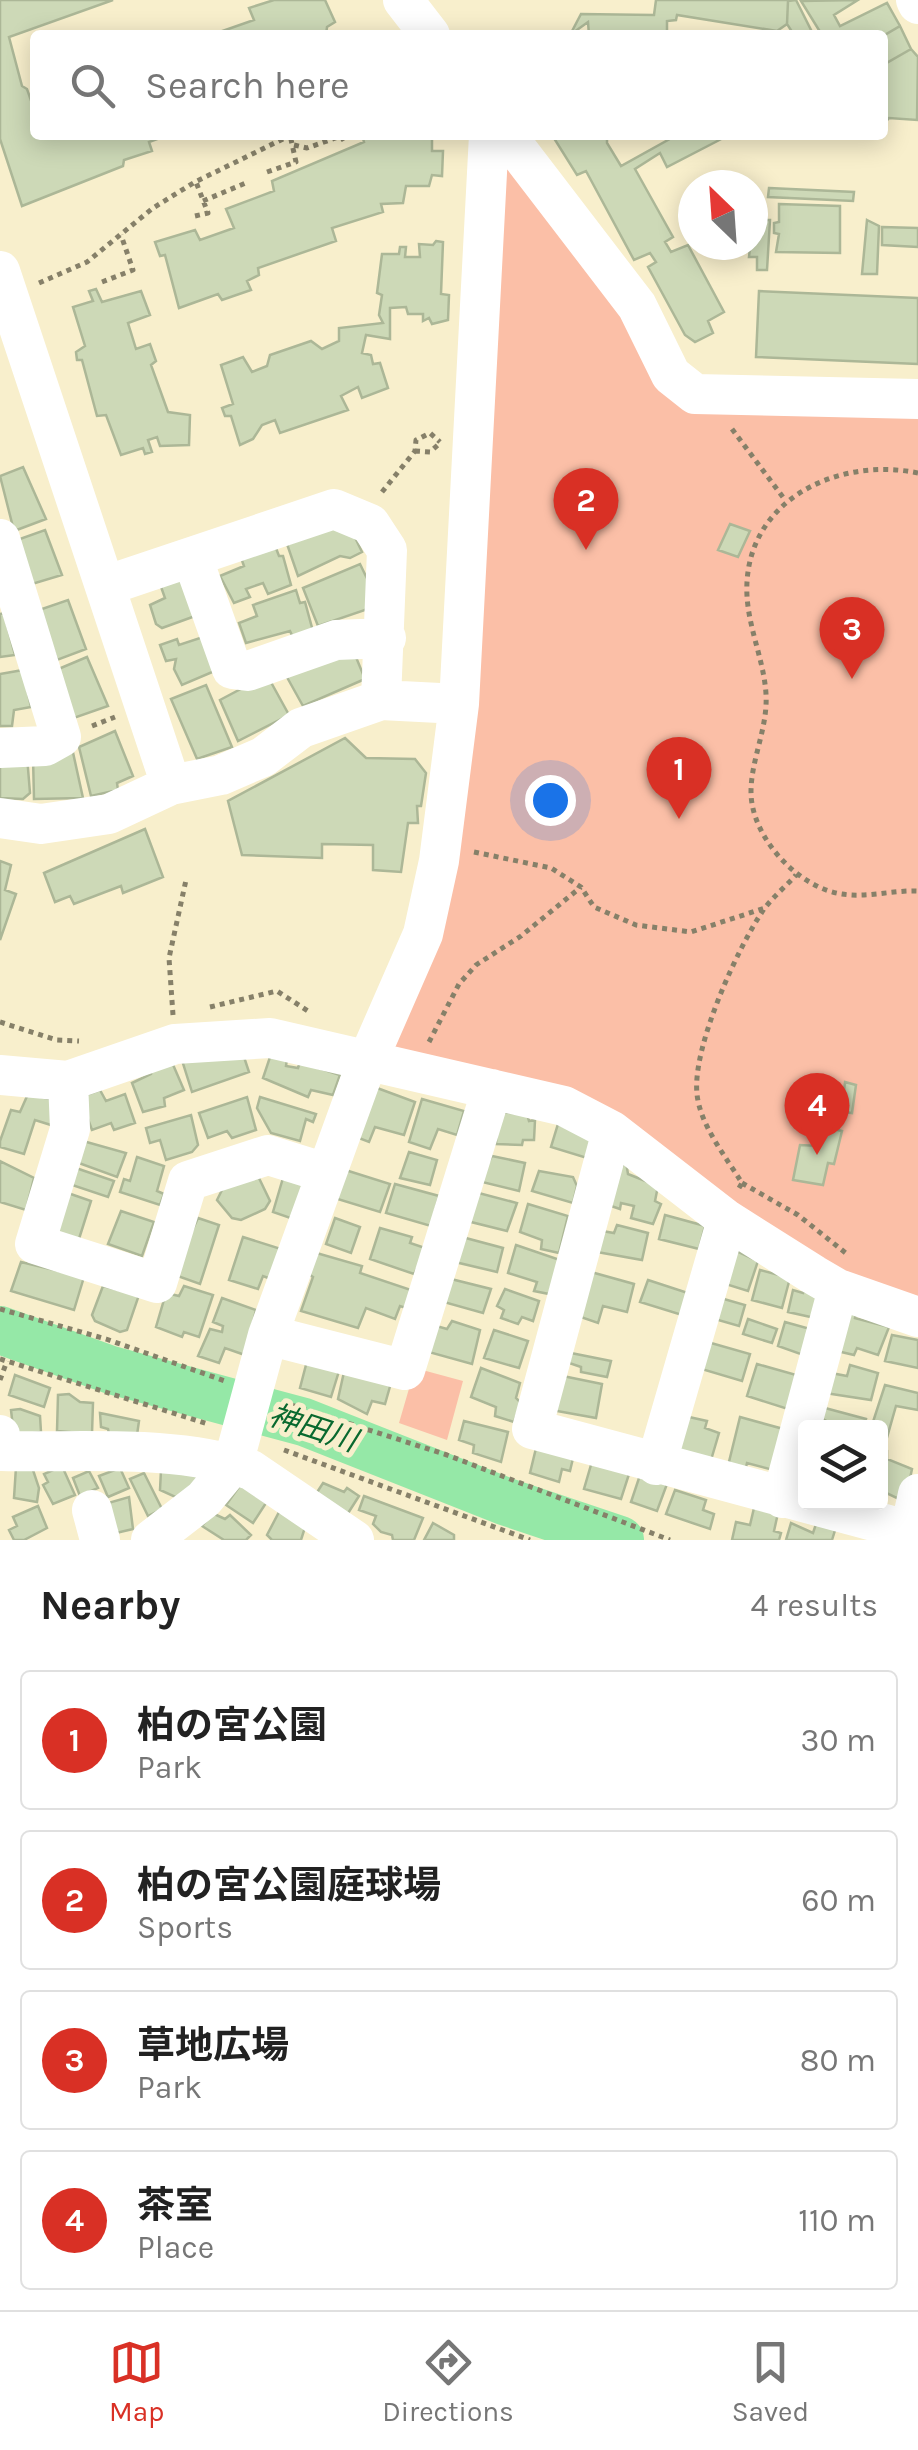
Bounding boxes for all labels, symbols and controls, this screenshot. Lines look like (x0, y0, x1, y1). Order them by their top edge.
search box (30, 30, 888, 140)
icon: search (65, 58, 120, 113)
text: Search here (145, 63, 349, 108)
north arrow (678, 170, 768, 260)
pin: 2 (554, 468, 618, 550)
pin: 3 (820, 596, 884, 679)
pin: 1 (646, 736, 712, 819)
your location (525, 775, 576, 826)
pin: 4 (784, 1072, 850, 1155)
water label: 神田川 (265, 1397, 364, 1460)
map controls (798, 1420, 888, 1510)
button: layers (798, 1420, 888, 1510)
text: Nearby (40, 1580, 180, 1630)
text: 4 results (751, 1587, 878, 1624)
text: 柏の宮公園 (137, 1703, 327, 1748)
text: 1 (69, 1722, 80, 1759)
text: 30 m (801, 1722, 876, 1759)
text: Park (137, 1749, 202, 1786)
text: 柏の宮公園庭球場 (137, 1863, 441, 1908)
text: 2 (65, 1882, 84, 1919)
text: 60 m (801, 1882, 876, 1919)
text: Sports (137, 1909, 233, 1946)
text: 草地広場 (137, 2023, 289, 2068)
text: 3 (65, 2042, 84, 2079)
text: 80 m (800, 2042, 876, 2079)
text: Park (137, 2069, 202, 2106)
text: 茶室 (137, 2183, 213, 2228)
text: 4 (65, 2202, 84, 2239)
text: 110 m (798, 2202, 876, 2239)
text: Place (137, 2229, 214, 2266)
tab: Map (109, 2335, 164, 2428)
tab: Directions (382, 2335, 514, 2428)
tab: Saved (732, 2335, 809, 2428)

